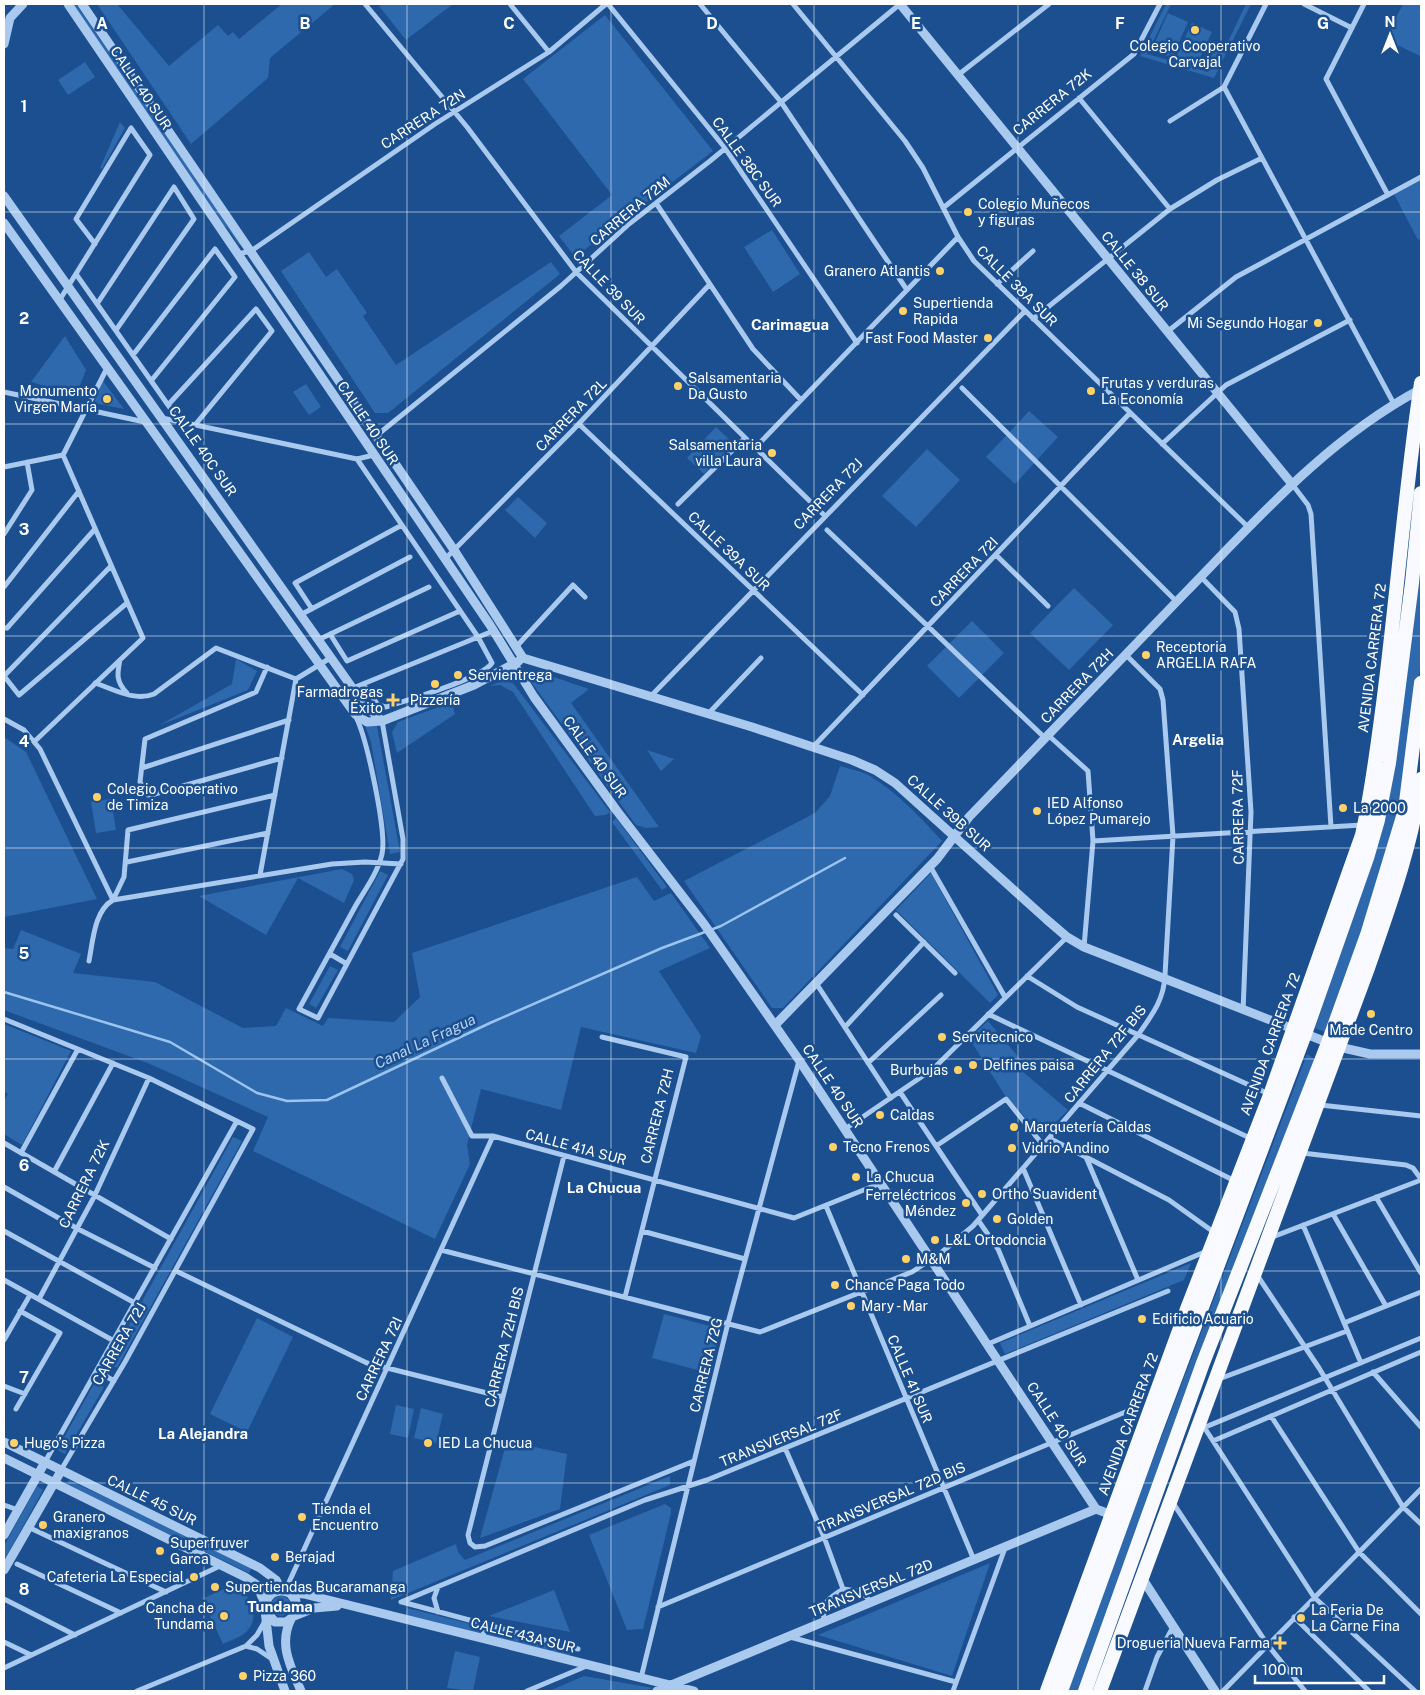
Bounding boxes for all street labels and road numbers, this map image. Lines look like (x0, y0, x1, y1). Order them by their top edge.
street label: CALLE 40 SUR (107, 43, 175, 133)
street label: CARRERA 72K (1010, 65, 1095, 139)
street label: CARRERA 72N (378, 86, 468, 152)
street label: CALLE 38C SUR (709, 114, 785, 210)
street label: CARRERA 72M (587, 173, 673, 249)
street label: CALLE 38 SUR (1098, 228, 1172, 314)
street label: CALLE 38A SUR (973, 242, 1061, 330)
street label: CALLE 39 SUR (569, 246, 649, 328)
street label: CARRERA 72L (532, 375, 610, 455)
street label: CALLE 40 SUR (334, 378, 402, 468)
street label: CALLE 40C SUR (166, 403, 240, 499)
street label: CARRERA 72J (790, 455, 866, 533)
street label: CALLE 39A SUR (685, 508, 773, 594)
street label: CARRERA 72I (927, 534, 1001, 610)
street label: AVENIDA CARRERA 72 (1355, 582, 1389, 734)
street label: CARRERA 72H (1037, 645, 1117, 727)
street label: CALLE 40 SUR (560, 713, 630, 801)
street label: CARRERA 72F (1229, 769, 1247, 865)
street label: CALLE 39B SUR (904, 771, 994, 855)
street label: AVENIDA CARRERA 72 (1237, 971, 1303, 1117)
street label: CARRERA 72F BIS (1061, 1002, 1149, 1106)
street label: CALLE 40 SUR (799, 1041, 867, 1131)
street label: CARRERA 72H (637, 1067, 677, 1165)
street label: CALLE 41A SUR (524, 1126, 628, 1168)
street label: CARRERA 72K (56, 1137, 113, 1231)
street label: CARRERA 72H BIS (481, 1285, 527, 1409)
street label: CARRERA 72J (89, 1300, 149, 1388)
street label: CARRERA 72I (353, 1314, 405, 1404)
street label: CARRERA 72G (686, 1316, 726, 1414)
street label: CALLE 41 SUR (884, 1333, 936, 1425)
street label: AVENIDA CARRERA 72 (1095, 1351, 1161, 1497)
street label: CALLE 40 SUR (1024, 1379, 1090, 1469)
street label: TRANSVERSAL 72F (717, 1406, 845, 1470)
street label: TRANSVERSAL 72D BIS (816, 1459, 968, 1535)
street label: CALLE 45 SUR (105, 1471, 199, 1529)
street label: TRANSVERSAL 72D (807, 1556, 935, 1620)
street label: CALLE 43A SUR (469, 1614, 577, 1656)

